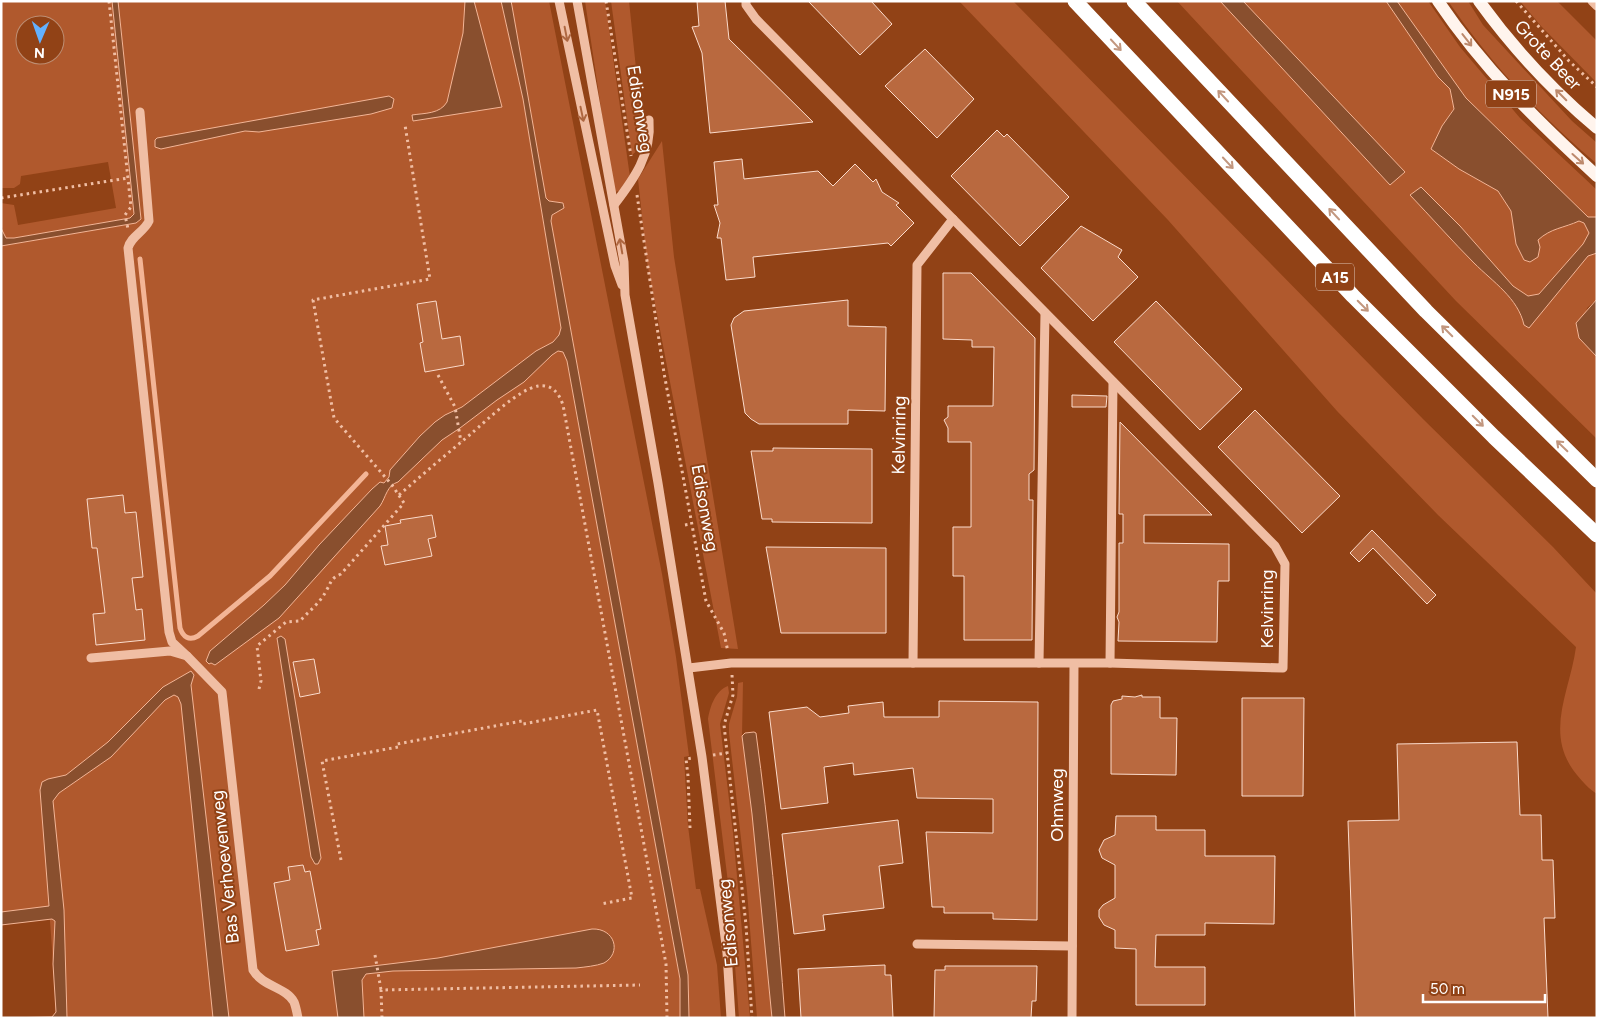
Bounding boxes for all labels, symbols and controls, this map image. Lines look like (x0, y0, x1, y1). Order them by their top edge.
north arrow (15, 15, 65, 65)
street label: Grote Beer (1510, 15, 1586, 95)
one-way arrow (561, 25, 571, 41)
one-way arrow (1461, 34, 1472, 47)
one-way arrow (1110, 38, 1122, 51)
text: N (34, 44, 45, 61)
street label: Edisonweg (622, 64, 658, 154)
road number: N915 (1486, 80, 1536, 108)
one-way arrow (1217, 89, 1229, 102)
one-way arrow (1555, 89, 1568, 101)
one-way arrow (578, 105, 588, 121)
one-way arrow (1571, 153, 1584, 165)
one-way arrow (1222, 157, 1234, 169)
one-way arrow (1328, 207, 1340, 220)
one-way arrow (616, 239, 626, 255)
road number: A15 (1316, 264, 1354, 290)
one-way arrow (1357, 300, 1370, 312)
one-way arrow (1441, 326, 1453, 338)
street label: Kelvinring (887, 395, 911, 475)
one-way arrow (1472, 415, 1484, 427)
one-way arrow (1555, 440, 1568, 452)
street label: Edisonweg (686, 463, 724, 553)
street label: Kelvinring (1256, 569, 1278, 649)
street label: Ohmweg (1046, 768, 1068, 842)
street label: Bas Verhoevenweg (206, 789, 244, 945)
street label: Edisonweg (713, 878, 743, 968)
scale bar (1423, 972, 1546, 1004)
text: 50 m (1430, 980, 1465, 998)

